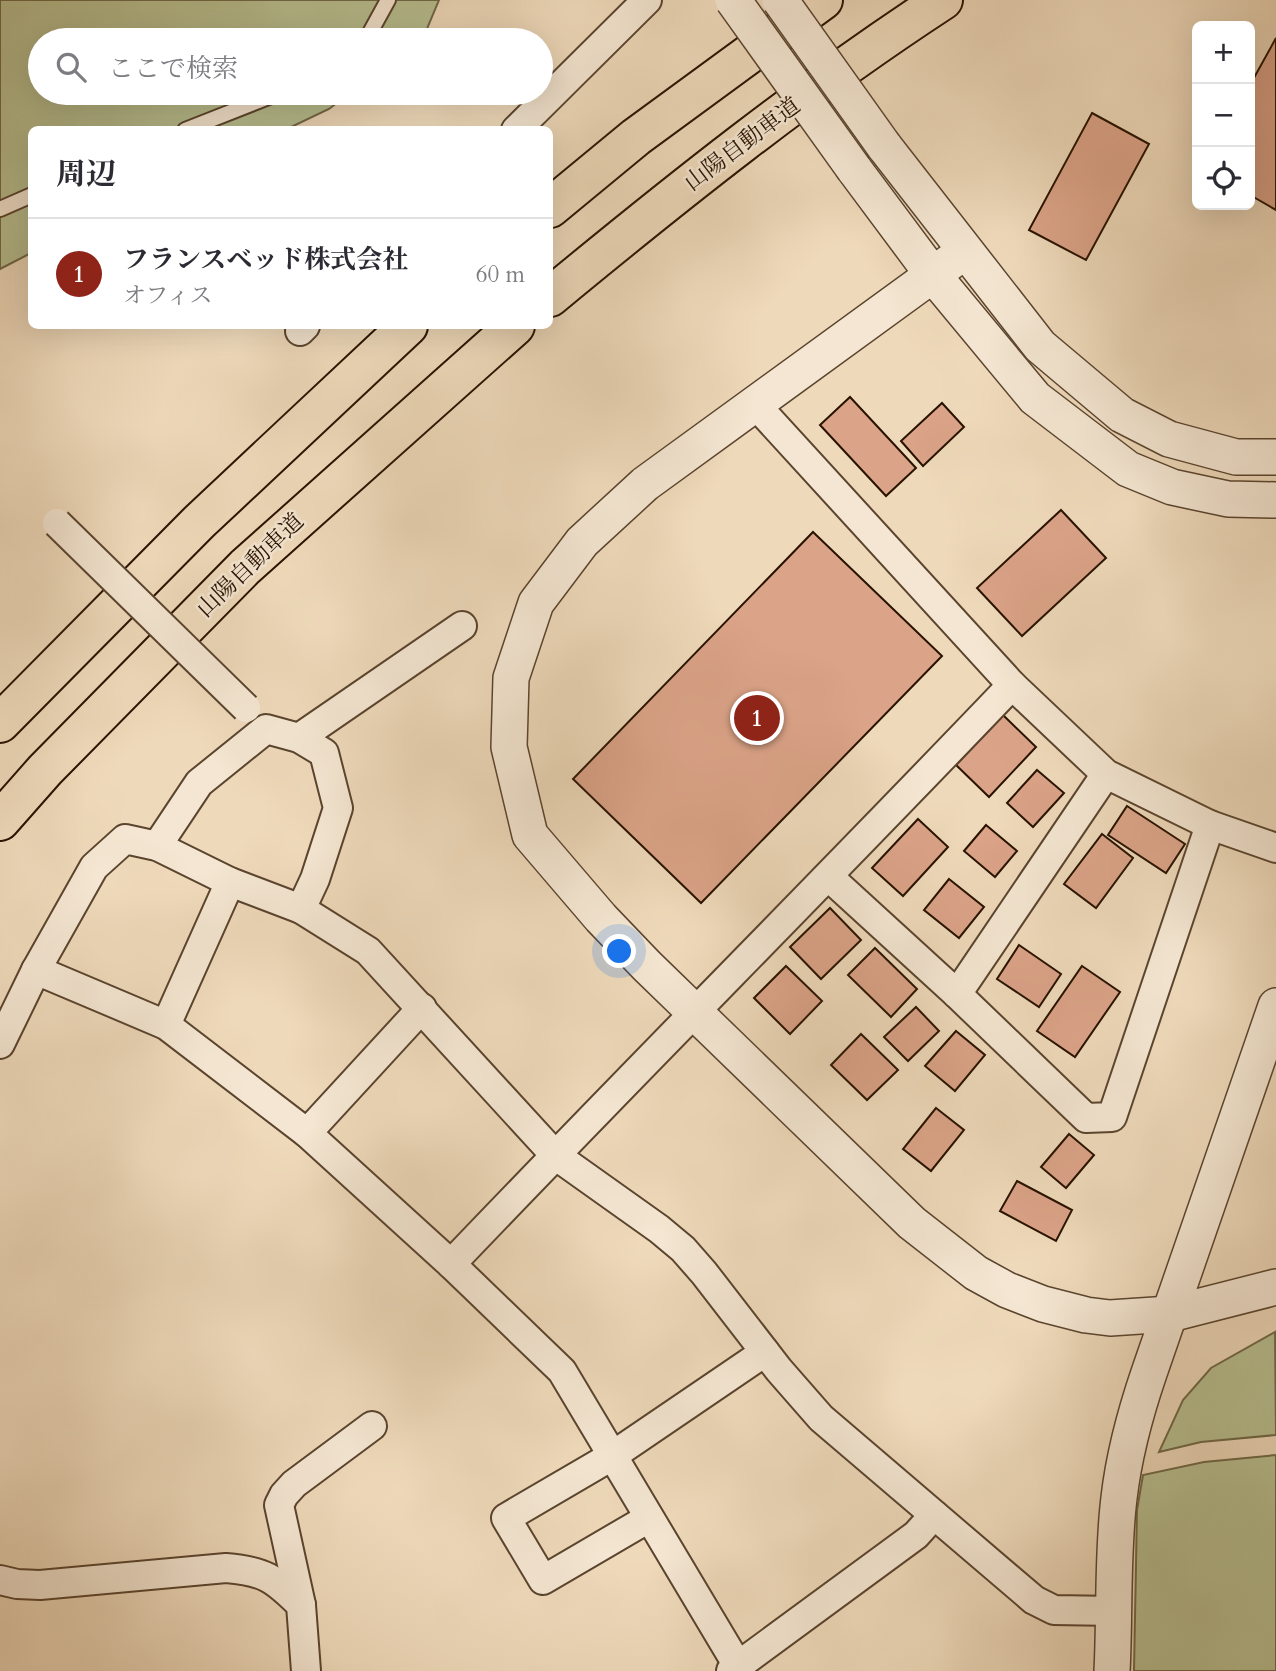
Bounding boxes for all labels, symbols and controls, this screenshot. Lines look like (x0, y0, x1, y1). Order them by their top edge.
map controls (1192, 21, 1255, 210)
button: + (1192, 21, 1255, 84)
search box (28, 28, 553, 105)
icon: search (52, 48, 90, 86)
text: ここで検索 (108, 51, 238, 86)
button: − (1192, 84, 1255, 147)
street label: 山陽自動車道 (678, 90, 806, 198)
button: locate (1192, 147, 1255, 210)
text: 周辺 (56, 154, 116, 195)
text: フランスベッド株式会社 (123, 242, 408, 277)
text: 1 (73, 259, 85, 290)
text: 60 m (476, 259, 525, 290)
text: オフィス (123, 280, 212, 311)
street label: 山陽自動車道 (190, 506, 310, 624)
pin: 1 (734, 692, 780, 744)
your location (602, 934, 636, 968)

